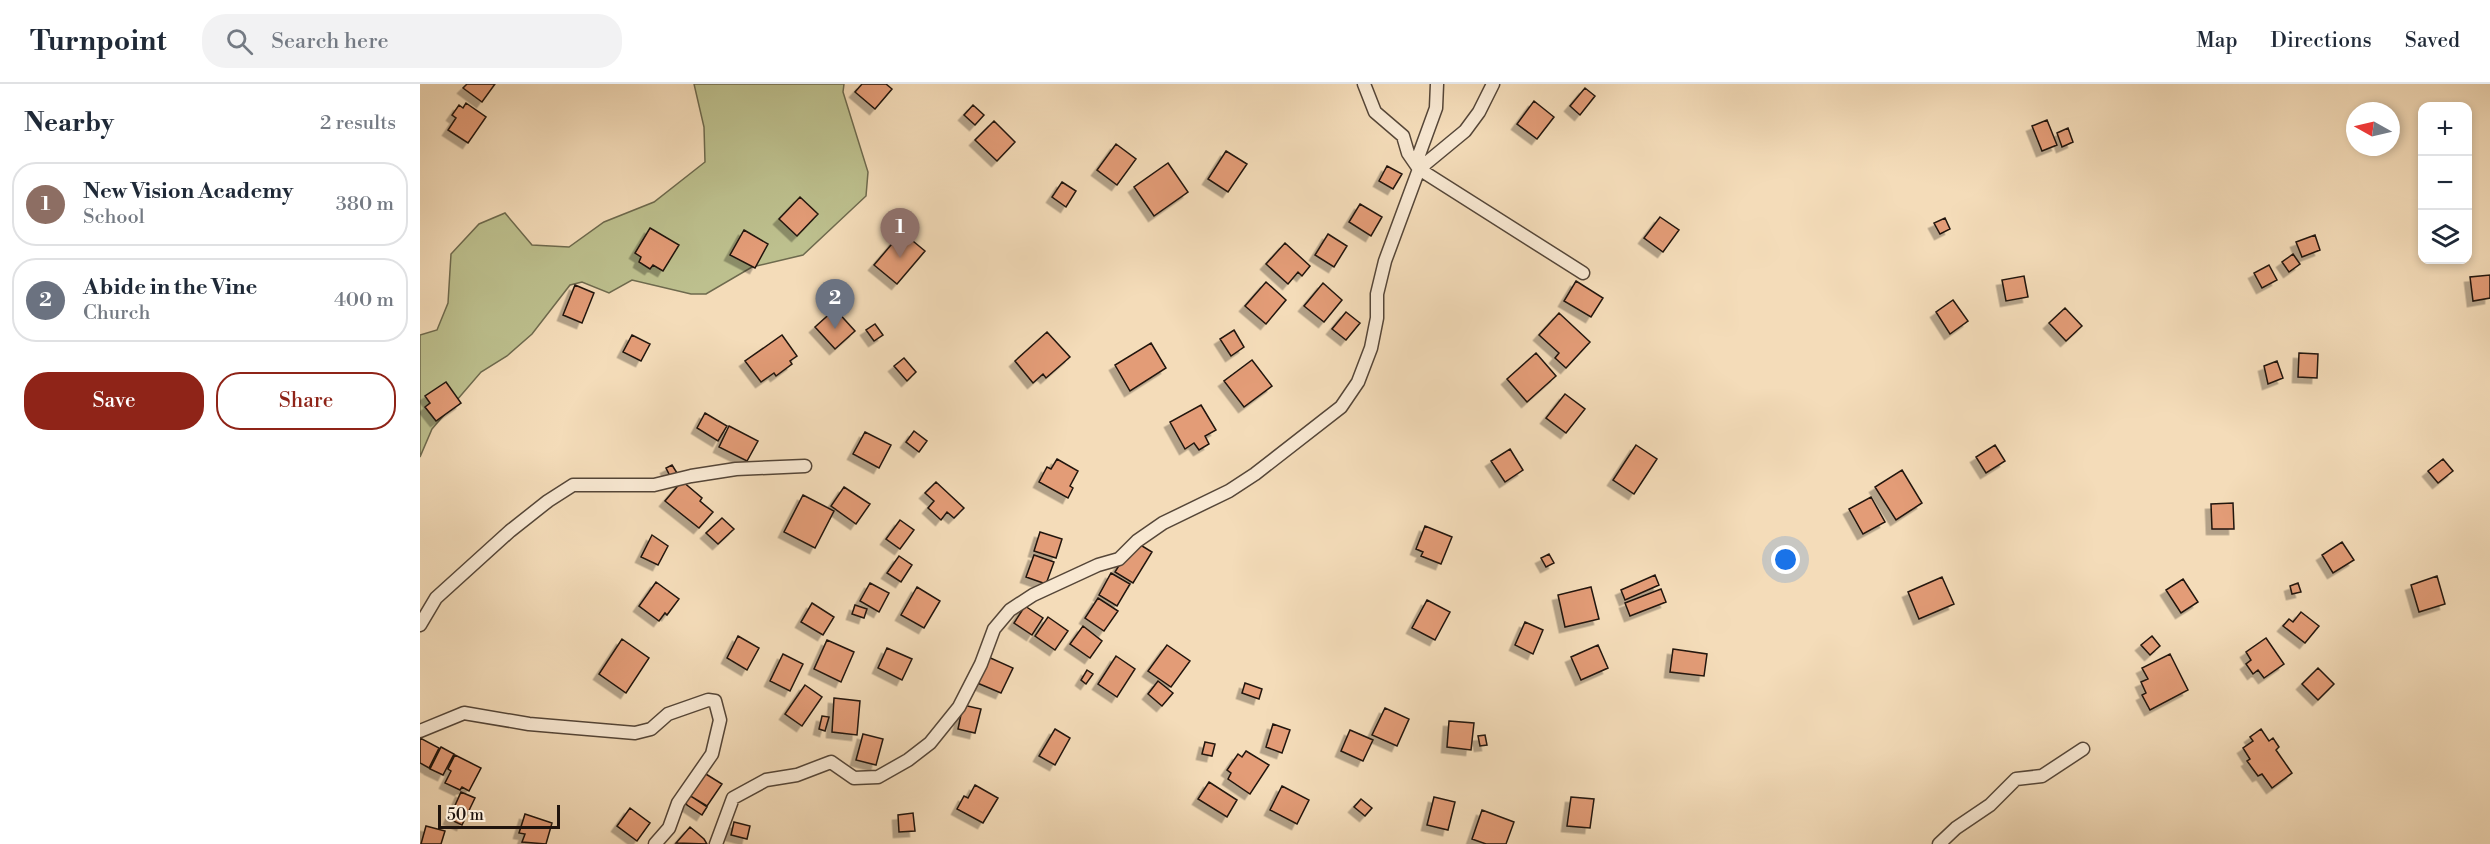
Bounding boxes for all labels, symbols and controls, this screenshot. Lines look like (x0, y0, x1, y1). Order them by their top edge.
search box (202, 14, 622, 68)
text: Turnpoint (30, 24, 166, 59)
icon: search (223, 25, 256, 58)
text: Search here (271, 28, 389, 55)
text: Map (2196, 28, 2238, 54)
text: Directions (2271, 28, 2372, 54)
text: Saved (2405, 28, 2460, 54)
north arrow (2346, 102, 2400, 156)
map controls (2418, 102, 2472, 264)
button: + (2418, 102, 2472, 156)
text: Nearby (24, 107, 114, 139)
text: 2 results (320, 111, 396, 136)
button: − (2418, 156, 2472, 210)
text: New Vision Academy (83, 178, 293, 205)
text: 1 (41, 192, 50, 217)
text: 380 m (336, 192, 394, 217)
text: School (83, 205, 145, 230)
pin: 1 (880, 208, 920, 258)
button: layers (2418, 210, 2472, 264)
text: Abide in the Vine (83, 274, 257, 301)
pin: 2 (816, 280, 854, 329)
text: 2 (39, 288, 52, 313)
text: 400 m (334, 288, 394, 313)
text: Church (83, 301, 150, 326)
button: Save (24, 372, 204, 430)
button: Share (216, 372, 396, 430)
your location (1771, 545, 1800, 574)
scale bar (438, 802, 560, 830)
text: 50 m (447, 805, 484, 825)

